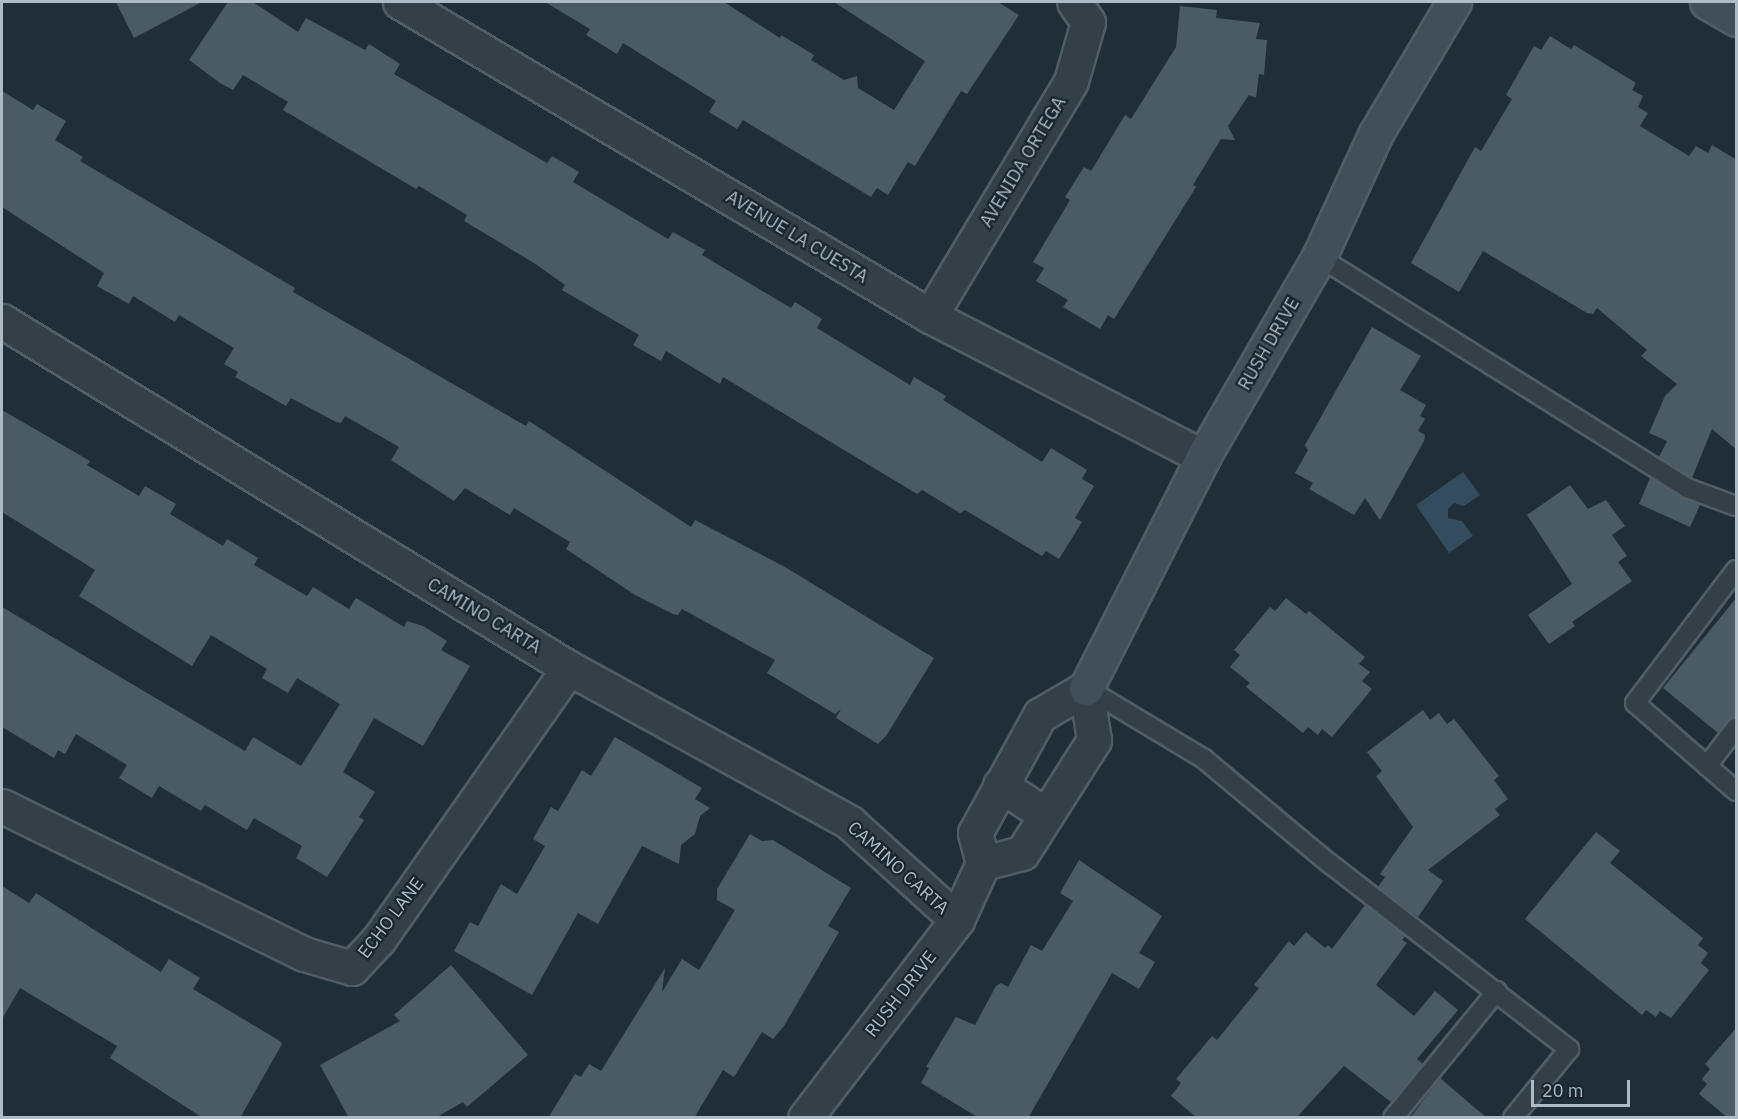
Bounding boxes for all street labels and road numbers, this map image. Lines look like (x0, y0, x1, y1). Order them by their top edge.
street label: AVENIDA ORTEGA (976, 93, 1070, 231)
street label: AVENUE LA CUESTA (722, 186, 872, 288)
street label: RUSH DRIVE (1234, 294, 1304, 394)
street label: CAMINO CARTA (423, 574, 545, 658)
street label: CAMINO CARTA (843, 817, 953, 919)
street label: ECHO LANE (354, 873, 428, 963)
street label: RUSH DRIVE (861, 947, 941, 1041)

